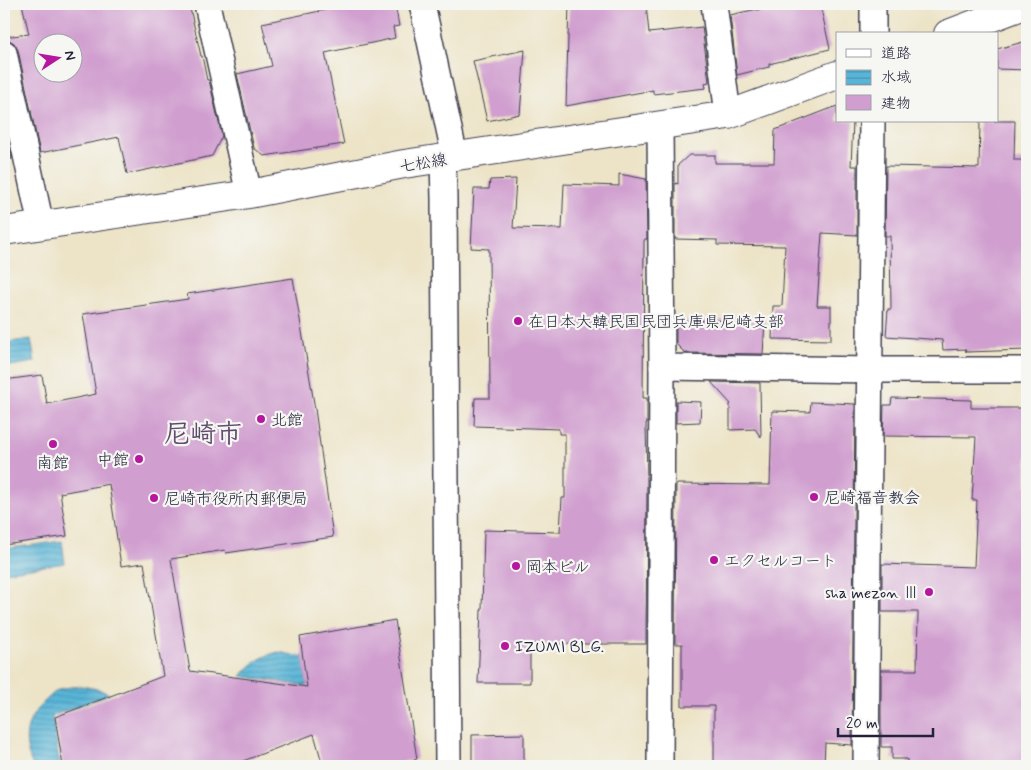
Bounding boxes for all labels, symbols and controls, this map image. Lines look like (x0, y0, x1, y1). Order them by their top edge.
north arrow (32, 32, 82, 82)
legend (836, 32, 998, 122)
text: 道路 (881, 44, 911, 64)
text: N (60, 49, 80, 62)
text: 水域 (881, 68, 911, 88)
text: 建物 (881, 94, 911, 114)
street label: 七松線 (398, 149, 449, 178)
place label: 在日本大韓民国民団兵庫県尼崎支部 (528, 312, 784, 333)
marker: 在日本大韓民国民団兵庫県尼崎支部 (512, 315, 524, 327)
place label: 北館 (271, 410, 303, 431)
marker: 北館 (255, 413, 267, 425)
district label: 尼崎市 (164, 418, 242, 452)
marker: 南館 (47, 438, 59, 450)
place label: 中館 (97, 450, 129, 471)
place label: 南館 (37, 453, 69, 474)
marker: 中館 (133, 453, 145, 465)
place label: 尼崎福音教会 (824, 488, 920, 509)
place label: 尼崎市役所内郵便局 (164, 489, 308, 510)
marker: 尼崎福音教会 (808, 491, 820, 503)
marker: 尼崎市役所内郵便局 (148, 492, 160, 504)
place label: エクセルコート (724, 551, 837, 572)
marker: エクセルコート (708, 554, 720, 566)
place label: 岡本ビル (526, 557, 590, 578)
marker: 岡本ビル (510, 560, 522, 572)
place label: sha mezon Ⅲ (825, 583, 919, 604)
marker: sha mezon Ⅲ (923, 586, 935, 598)
place label: IZUMI BLG. (515, 637, 604, 658)
marker: IZUMI BLG. (499, 640, 511, 652)
scale bar (838, 705, 934, 737)
text: 20 m (846, 714, 878, 734)

